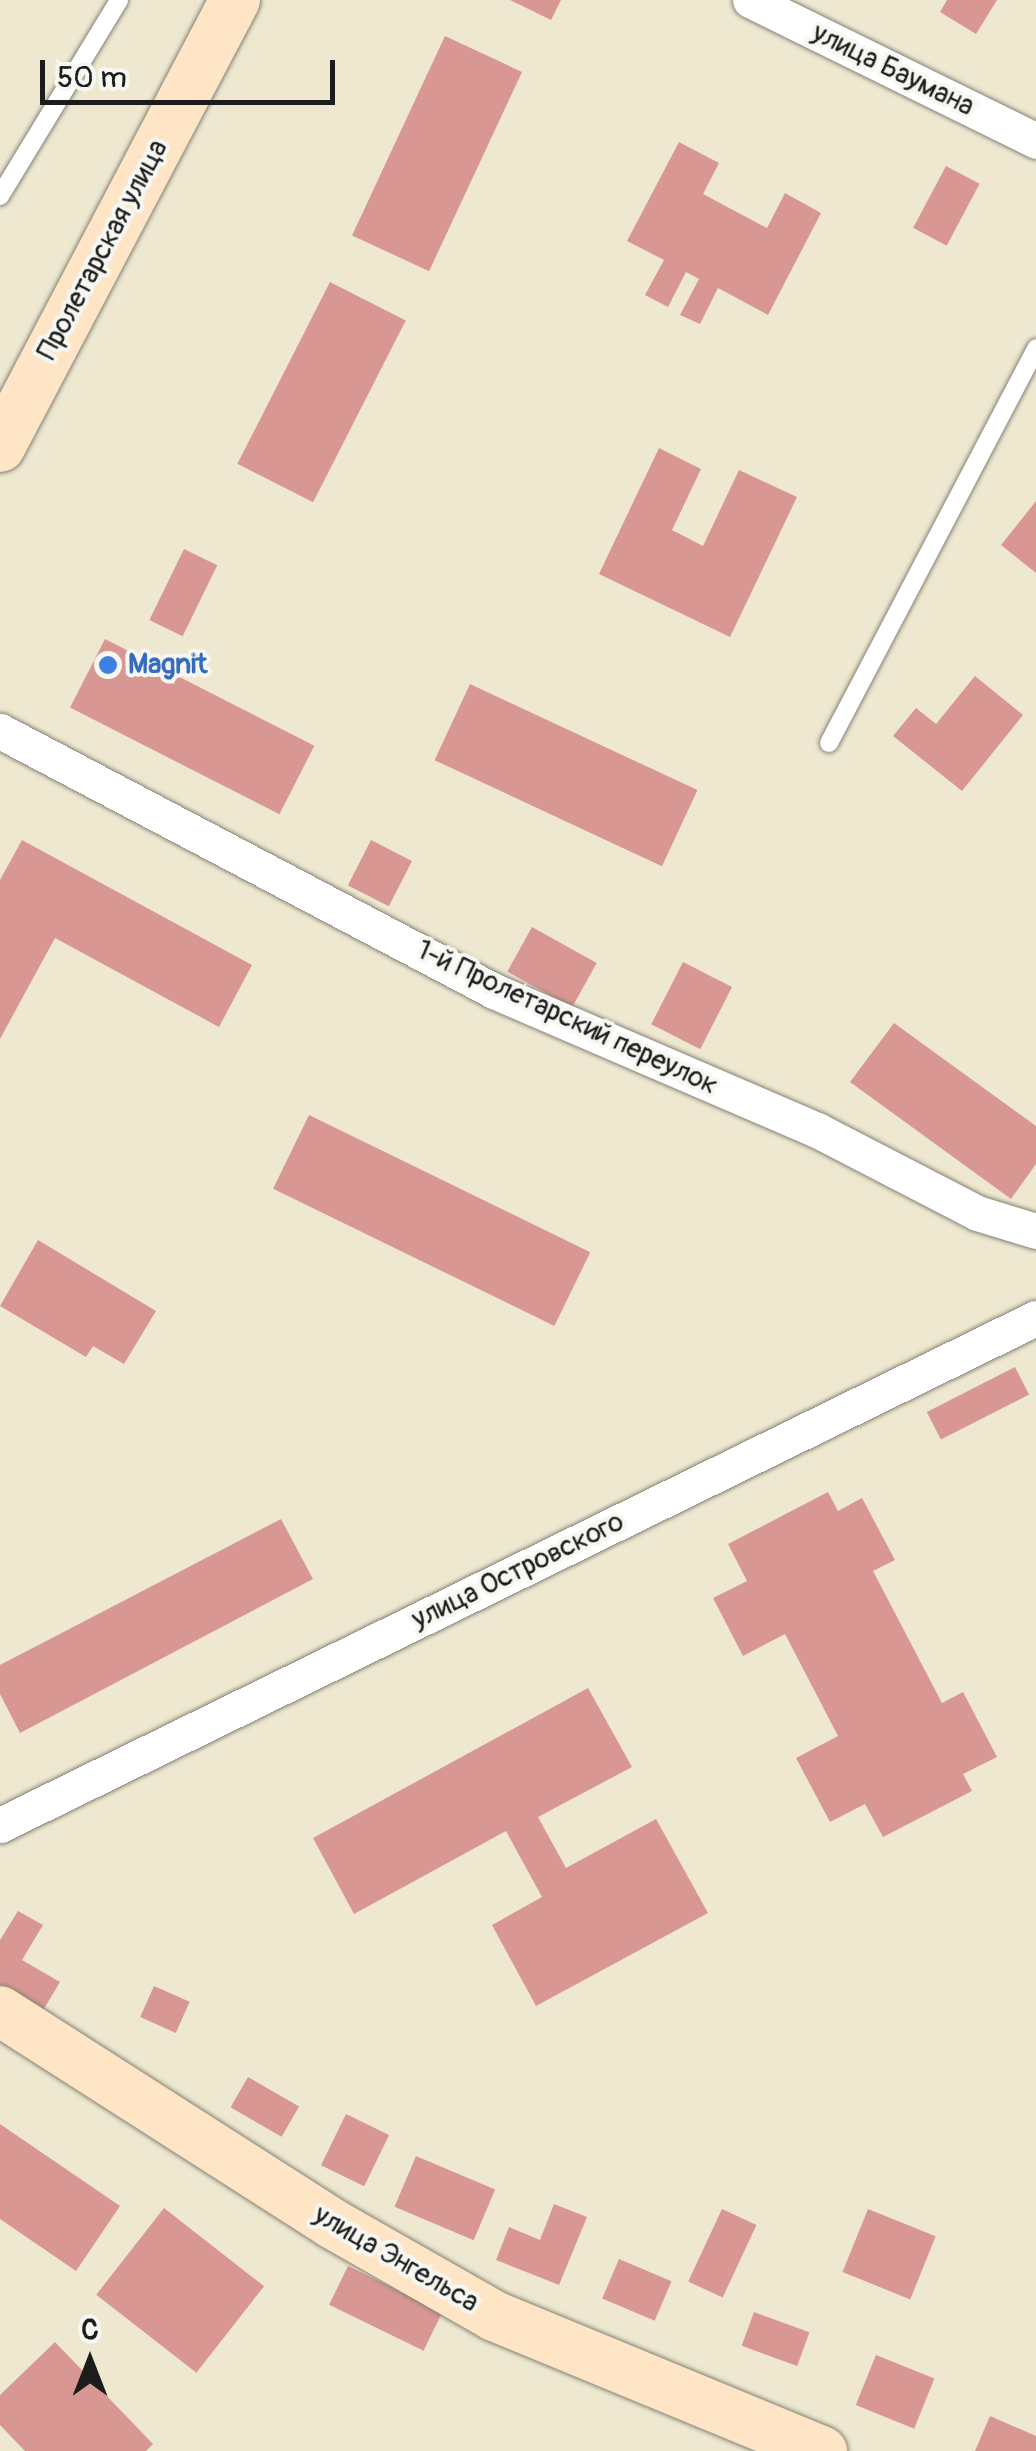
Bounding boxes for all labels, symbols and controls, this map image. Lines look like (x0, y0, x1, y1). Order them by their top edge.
street label: улица Баумана (807, 16, 979, 124)
scale bar (45, 40, 340, 102)
text: 50 m (57, 59, 127, 96)
street label: Пролетарская улица (31, 134, 175, 366)
place label: Magnit (128, 648, 207, 682)
marker: Magnit (97, 654, 119, 676)
street label: 1-й Пролетарский переулок (411, 933, 723, 1103)
street label: улица Островского (407, 1505, 629, 1637)
street label: улица Энгельса (308, 2198, 484, 2320)
north arrow (40, 2311, 140, 2411)
text: С (81, 2313, 99, 2348)

